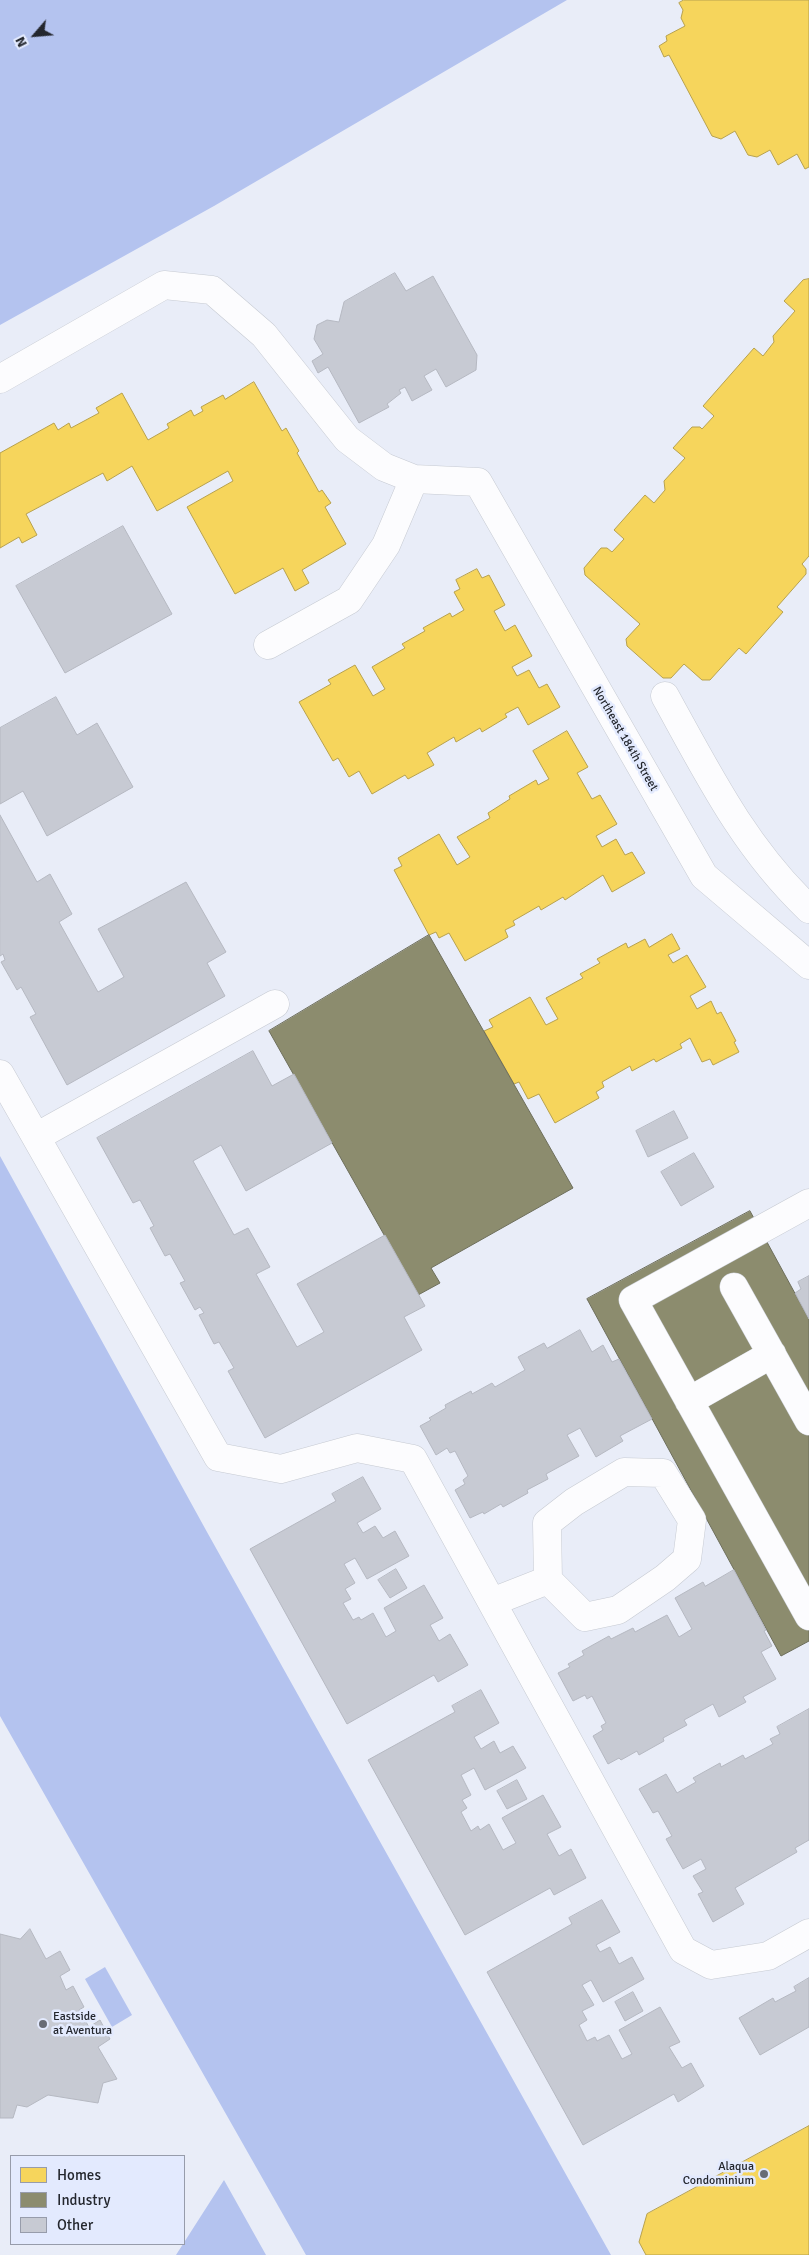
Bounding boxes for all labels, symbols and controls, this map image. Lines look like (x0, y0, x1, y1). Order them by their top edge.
north arrow (10, 10, 60, 60)
text: N (11, 34, 31, 50)
street label: Northeast 184th Street (589, 684, 661, 794)
place label: Eastside at Aventura (53, 2010, 112, 2038)
marker: Eastside at Aventura (37, 2018, 49, 2030)
legend (10, 2155, 185, 2245)
place label: Alaqua Condominium (683, 2160, 754, 2188)
text: Homes (57, 2166, 101, 2184)
marker: Alaqua Condominium (758, 2168, 770, 2180)
text: Industry (57, 2191, 110, 2209)
text: Other (57, 2216, 93, 2234)

